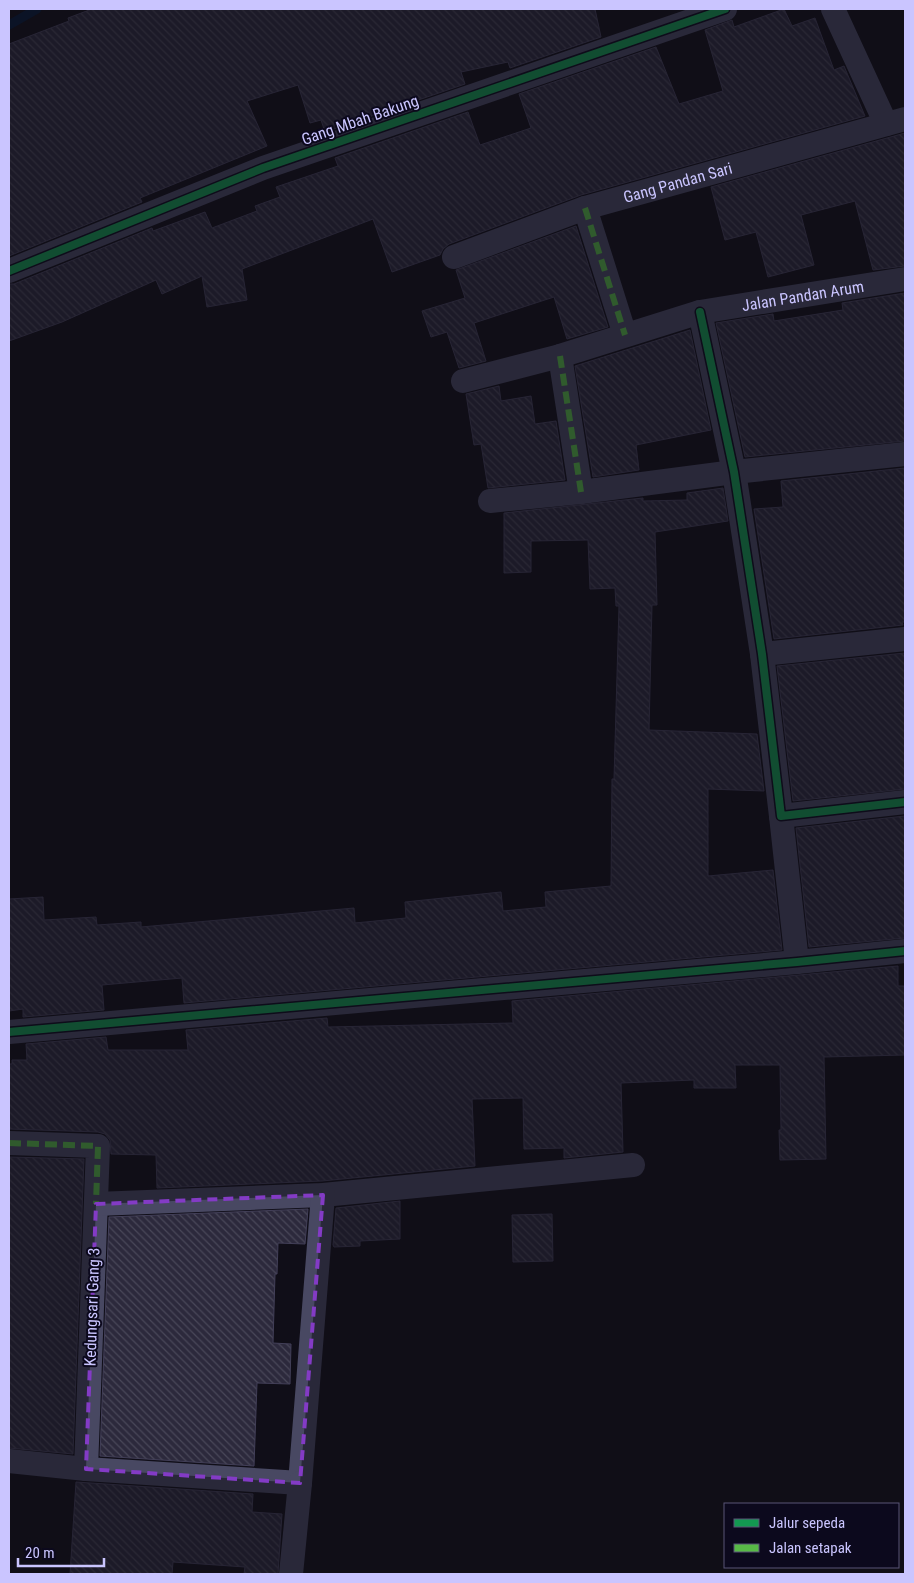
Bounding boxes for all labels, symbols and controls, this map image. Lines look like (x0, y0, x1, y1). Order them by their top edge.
street label: Gang Mbah Bakung (299, 91, 421, 149)
street label: Gang Pandan Sari (621, 158, 734, 206)
street label: Jalan Pandan Arum (740, 276, 865, 315)
street label: Kedungsari Gang 3 (80, 1247, 104, 1367)
legend (724, 1503, 899, 1568)
text: Jalur sepeda (769, 1514, 845, 1532)
scale bar (18, 1536, 104, 1568)
text: Jalan setapak (769, 1539, 852, 1557)
text: 20 m (25, 1544, 55, 1562)

